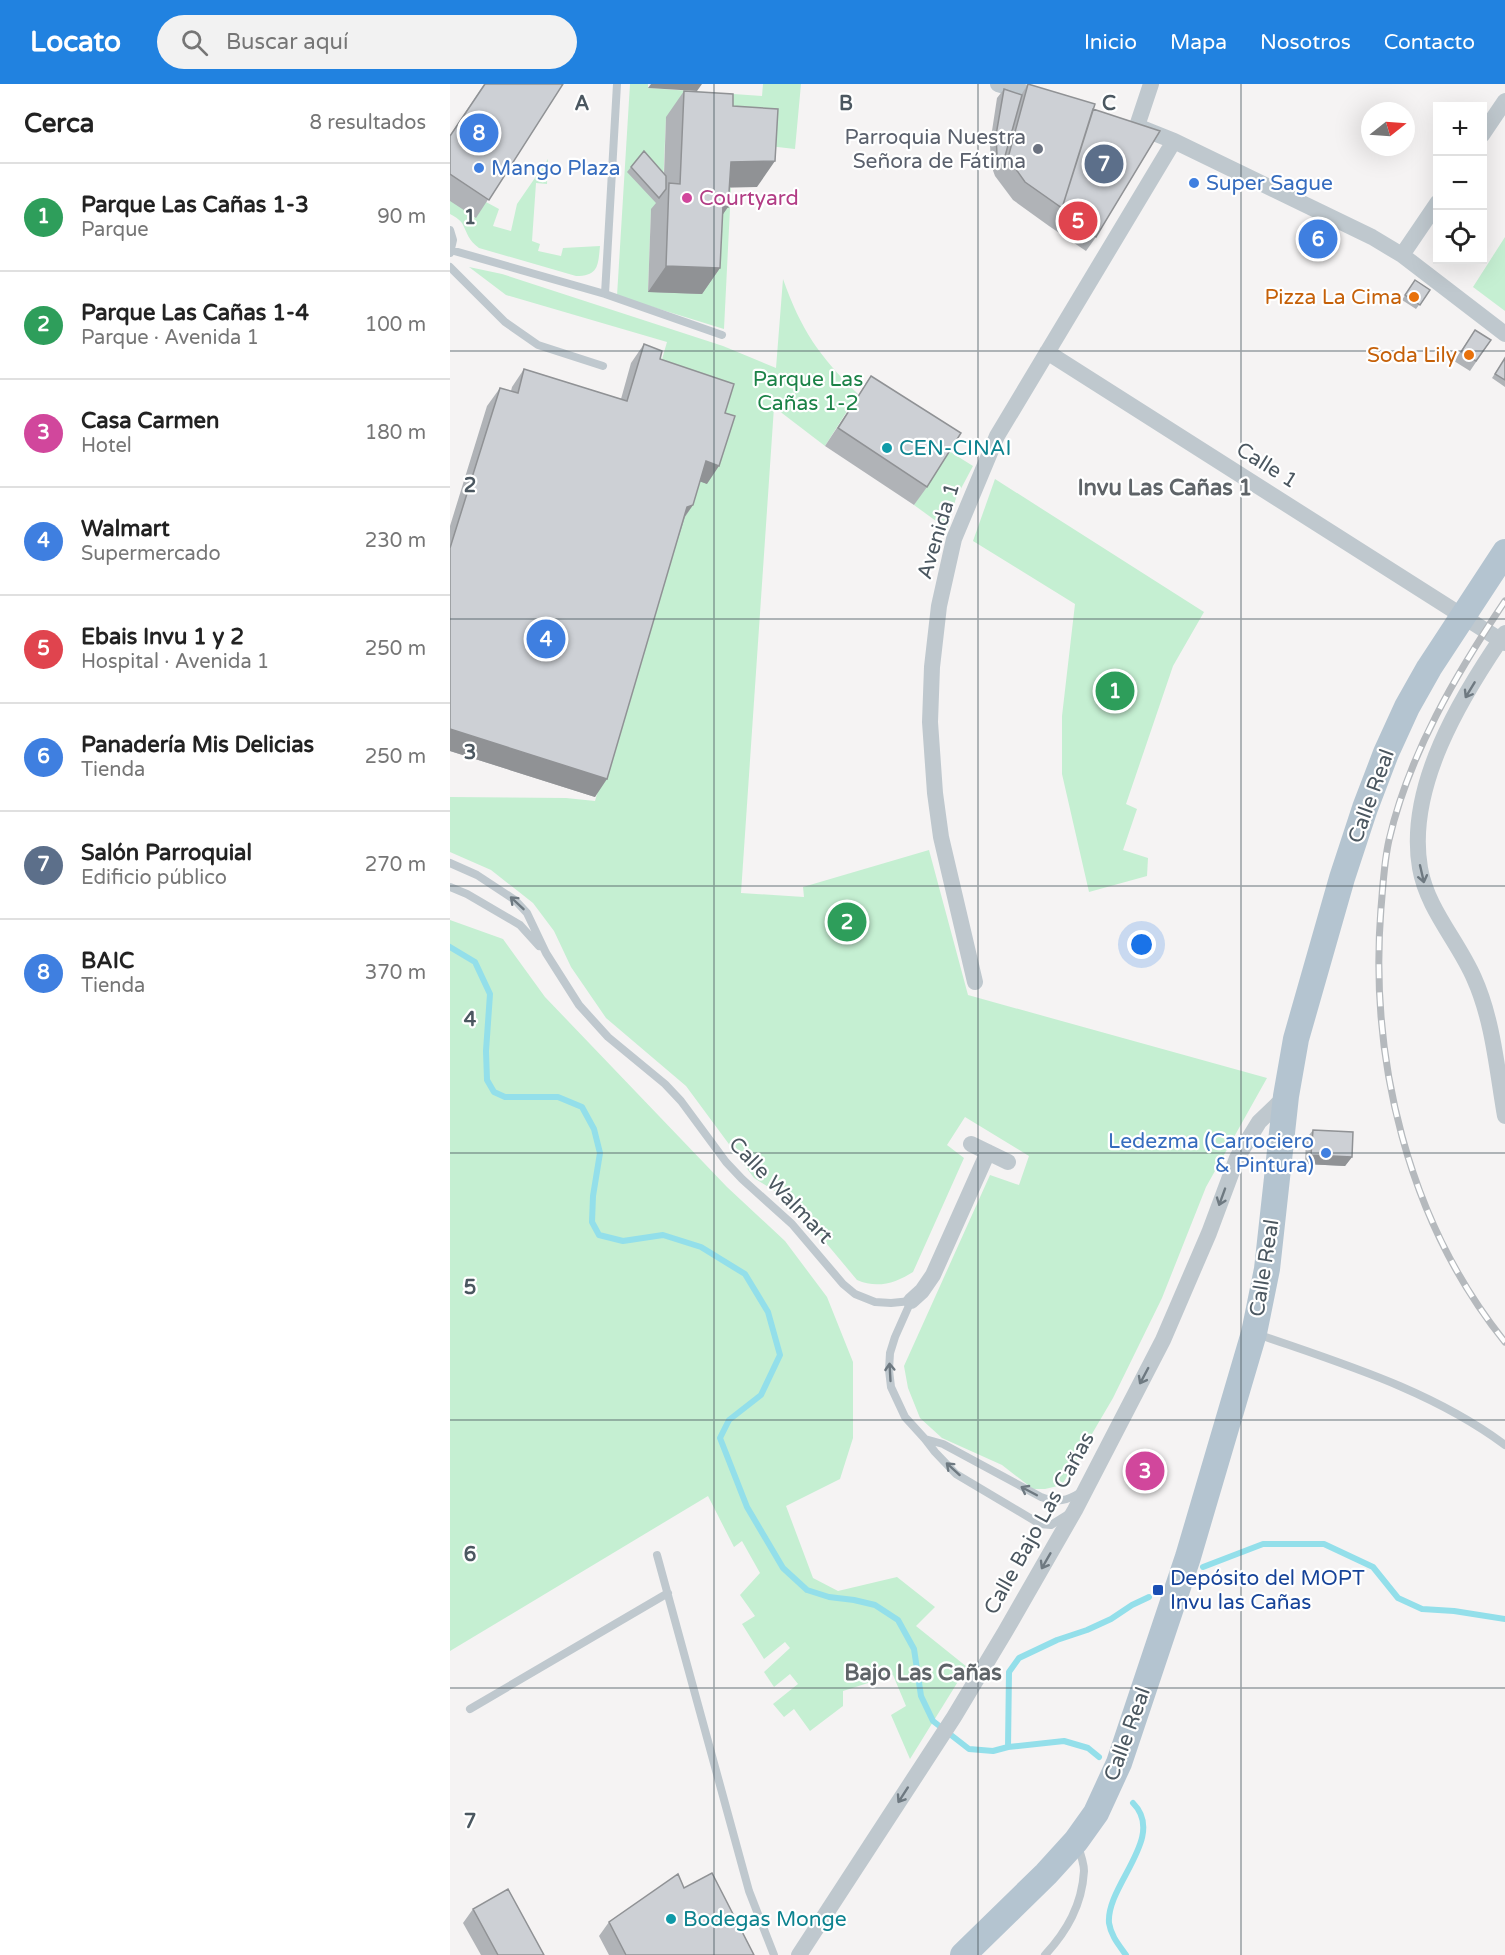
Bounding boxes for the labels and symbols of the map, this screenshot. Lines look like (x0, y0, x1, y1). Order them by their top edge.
text: A (575, 92, 590, 116)
text: B (839, 92, 853, 116)
text: C (1102, 92, 1116, 116)
north arrow (1361, 102, 1415, 156)
pin: 8 (459, 110, 498, 156)
place label: Parroquia Nuestra Señora de Fátima (844, 125, 1026, 174)
marker: Parroquia Nuestra Señora de Fátima (1031, 142, 1045, 156)
pin: 7 (1084, 142, 1124, 187)
place label: Mango Plaza (491, 156, 621, 181)
marker: Mango Plaza (472, 161, 486, 175)
place label: Super Sague (1206, 171, 1333, 196)
marker: Super Sague (1187, 176, 1201, 190)
place label: Courtyard (699, 186, 799, 211)
marker: Courtyard (680, 191, 694, 205)
pin: 5 (1058, 198, 1098, 244)
text: 1 (464, 206, 476, 230)
pin: 6 (1298, 216, 1338, 262)
place label: Pizza La Cima (1264, 285, 1402, 310)
marker: Pizza La Cima (1407, 290, 1421, 304)
place label: Soda Lily (1367, 343, 1457, 368)
marker: Soda Lily (1462, 348, 1476, 362)
park label: Parque Las Cañas 1-2 (753, 367, 863, 416)
place label: CEN-CINAI (899, 436, 1012, 461)
street label: Calle 1 (1232, 437, 1302, 494)
marker: CEN-CINAI (880, 441, 894, 455)
text: 2 (464, 474, 476, 498)
district label: Invu Las Cañas 1 (1078, 475, 1252, 501)
street label: Avenida 1 (912, 480, 965, 582)
pin: 4 (526, 616, 566, 662)
pin: 1 (1096, 668, 1134, 714)
one-way arrow (1463, 681, 1475, 698)
text: 3 (464, 741, 476, 765)
street label: Calle Real (1343, 746, 1400, 847)
one-way arrow (1417, 864, 1429, 883)
one-way arrow (510, 896, 525, 910)
pin: 2 (828, 900, 866, 944)
your location (1127, 930, 1156, 959)
text: 4 (464, 1008, 477, 1032)
place label: Ledezma (Carrociero & Pintura) (1108, 1129, 1314, 1178)
street label: Calle Walmart (723, 1132, 838, 1249)
marker: Ledezma (Carrociero & Pintura) (1319, 1146, 1333, 1160)
one-way arrow (1216, 1188, 1227, 1206)
street label: Calle Real (1244, 1218, 1285, 1318)
text: 5 (464, 1276, 476, 1300)
one-way arrow (885, 1362, 896, 1382)
one-way arrow (1138, 1367, 1150, 1384)
street label: Calle Bajo Las Cañas (979, 1428, 1100, 1619)
pin: 3 (1126, 1448, 1164, 1494)
one-way arrow (946, 1462, 961, 1476)
one-way arrow (1021, 1485, 1039, 1496)
text: 6 (464, 1543, 476, 1567)
one-way arrow (1040, 1552, 1052, 1569)
place label: Depósito del MOPT Invu las Cañas (1170, 1566, 1365, 1615)
marker: Depósito del MOPT Invu las Cañas (1151, 1583, 1165, 1597)
district label: Bajo Las Cañas (844, 1660, 1002, 1686)
street label: Calle Real (1099, 1684, 1156, 1785)
one-way arrow (896, 1786, 908, 1803)
text: 7 (464, 1810, 476, 1834)
place label: Bodegas Monge (683, 1907, 847, 1932)
marker: Bodegas Monge (664, 1912, 678, 1926)

